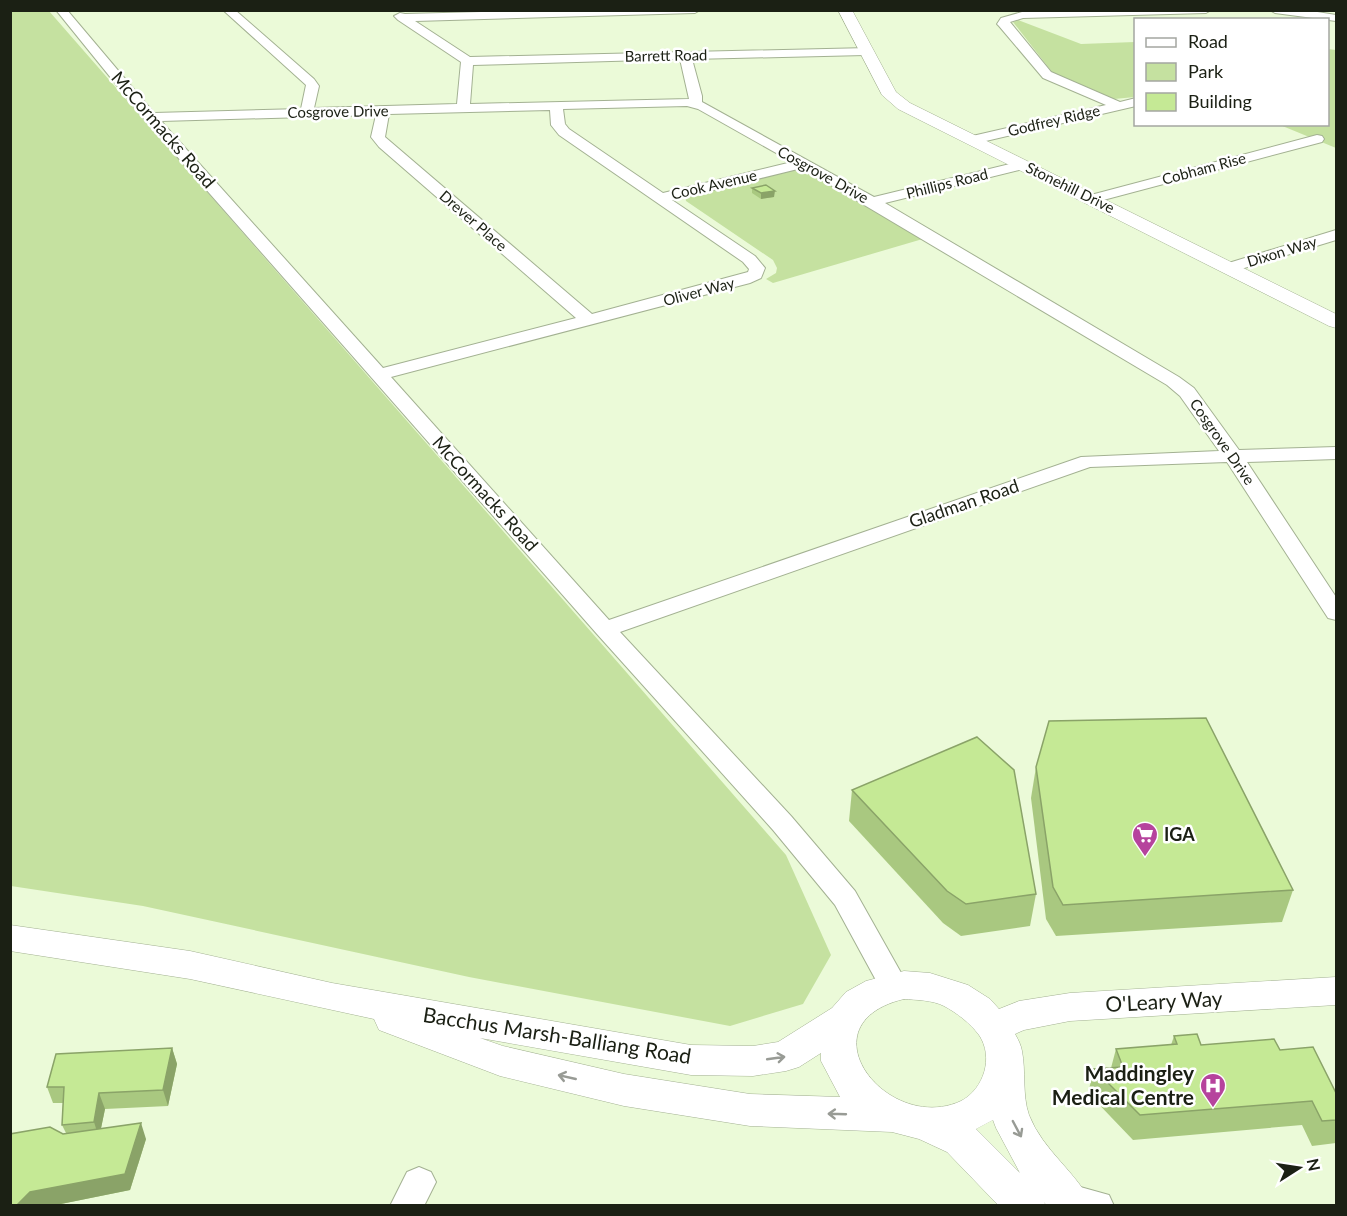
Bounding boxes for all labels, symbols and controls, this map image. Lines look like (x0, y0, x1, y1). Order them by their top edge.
legend (1134, 18, 1329, 126)
text: Road (1188, 30, 1228, 52)
street label: Barrett Road (624, 45, 708, 65)
text: Park (1188, 60, 1224, 82)
street label: McCormacks Road (107, 67, 220, 192)
text: Building (1188, 90, 1252, 112)
street label: Cosgrove Drive (287, 101, 389, 121)
street label: Godfrey Ridge (1006, 101, 1102, 139)
street label: Cosgrove Drive (775, 142, 872, 207)
street label: Cobham Rise (1160, 148, 1248, 188)
street label: Stonehill Drive (1023, 158, 1118, 216)
street label: Phillips Road (904, 164, 990, 202)
street label: Cook Avenue (669, 165, 759, 203)
street label: Drever Place (436, 186, 511, 254)
street label: Dixon Way (1245, 232, 1319, 270)
street label: Oliver Way (661, 273, 737, 309)
street label: Cosgrove Drive (1186, 395, 1259, 488)
street label: McCormacks Road (428, 431, 543, 555)
street label: Gladman Road (906, 474, 1021, 532)
supermarket icon: IGA (1130, 820, 1160, 858)
place label: IGA (1164, 823, 1195, 845)
street label: O'Leary Way (1105, 985, 1223, 1016)
street label: Bacchus Marsh-Balliang Road (421, 1001, 693, 1068)
one-way arrow (766, 1052, 785, 1063)
place label: Maddingley Medical Centre (1052, 1060, 1195, 1109)
one-way arrow (558, 1070, 577, 1082)
hospital icon: Maddingley Medical Centre (1198, 1071, 1228, 1109)
one-way arrow (827, 1109, 847, 1120)
one-way arrow (1011, 1120, 1023, 1137)
north arrow (1269, 1138, 1329, 1198)
text: N (1304, 1157, 1325, 1173)

